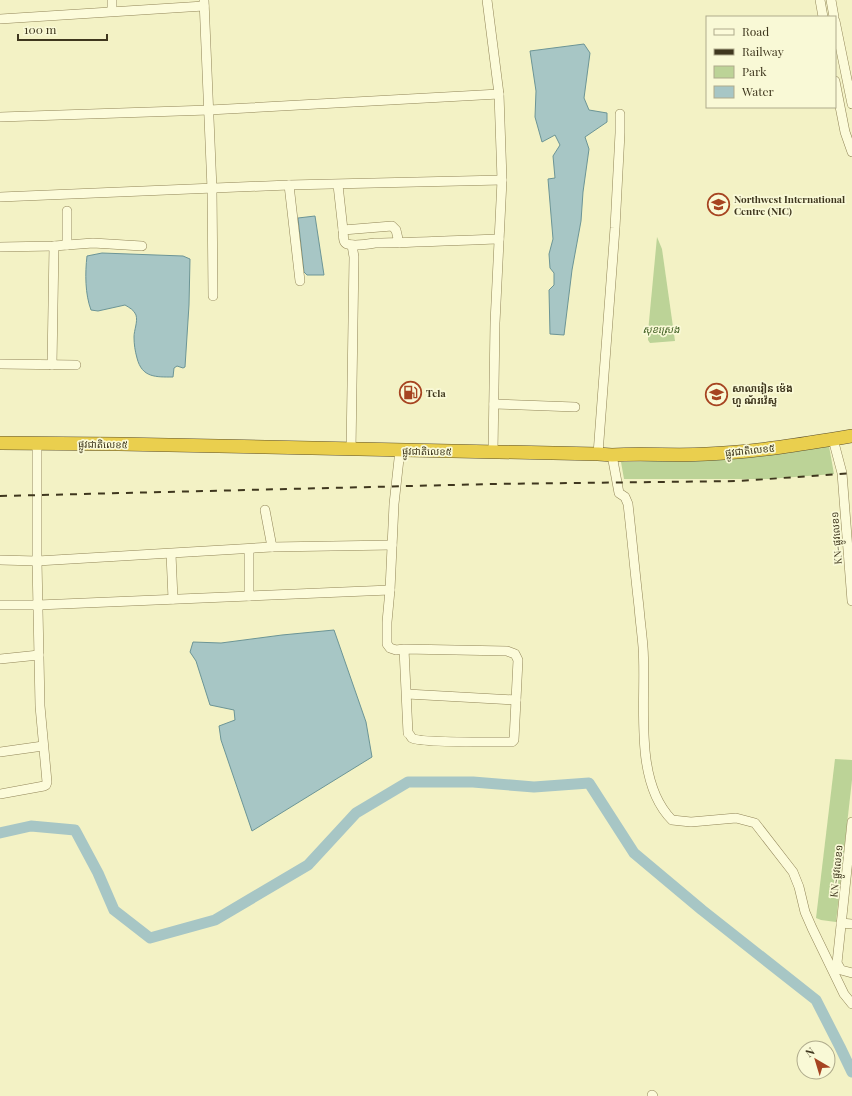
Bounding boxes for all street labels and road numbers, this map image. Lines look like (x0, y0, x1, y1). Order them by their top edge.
street label: ផ្លូវជាតិលេខ៥ (78, 437, 128, 454)
street label: ផ្លូវជាតិលេខ៥ (724, 440, 776, 463)
street label: ផ្លូវជាតិលេខ៥ (402, 444, 452, 461)
street label: KN-ផ្លូវលេខ១ (827, 511, 848, 565)
street label: KN-ផ្លូវលេខ១ (826, 844, 849, 898)

